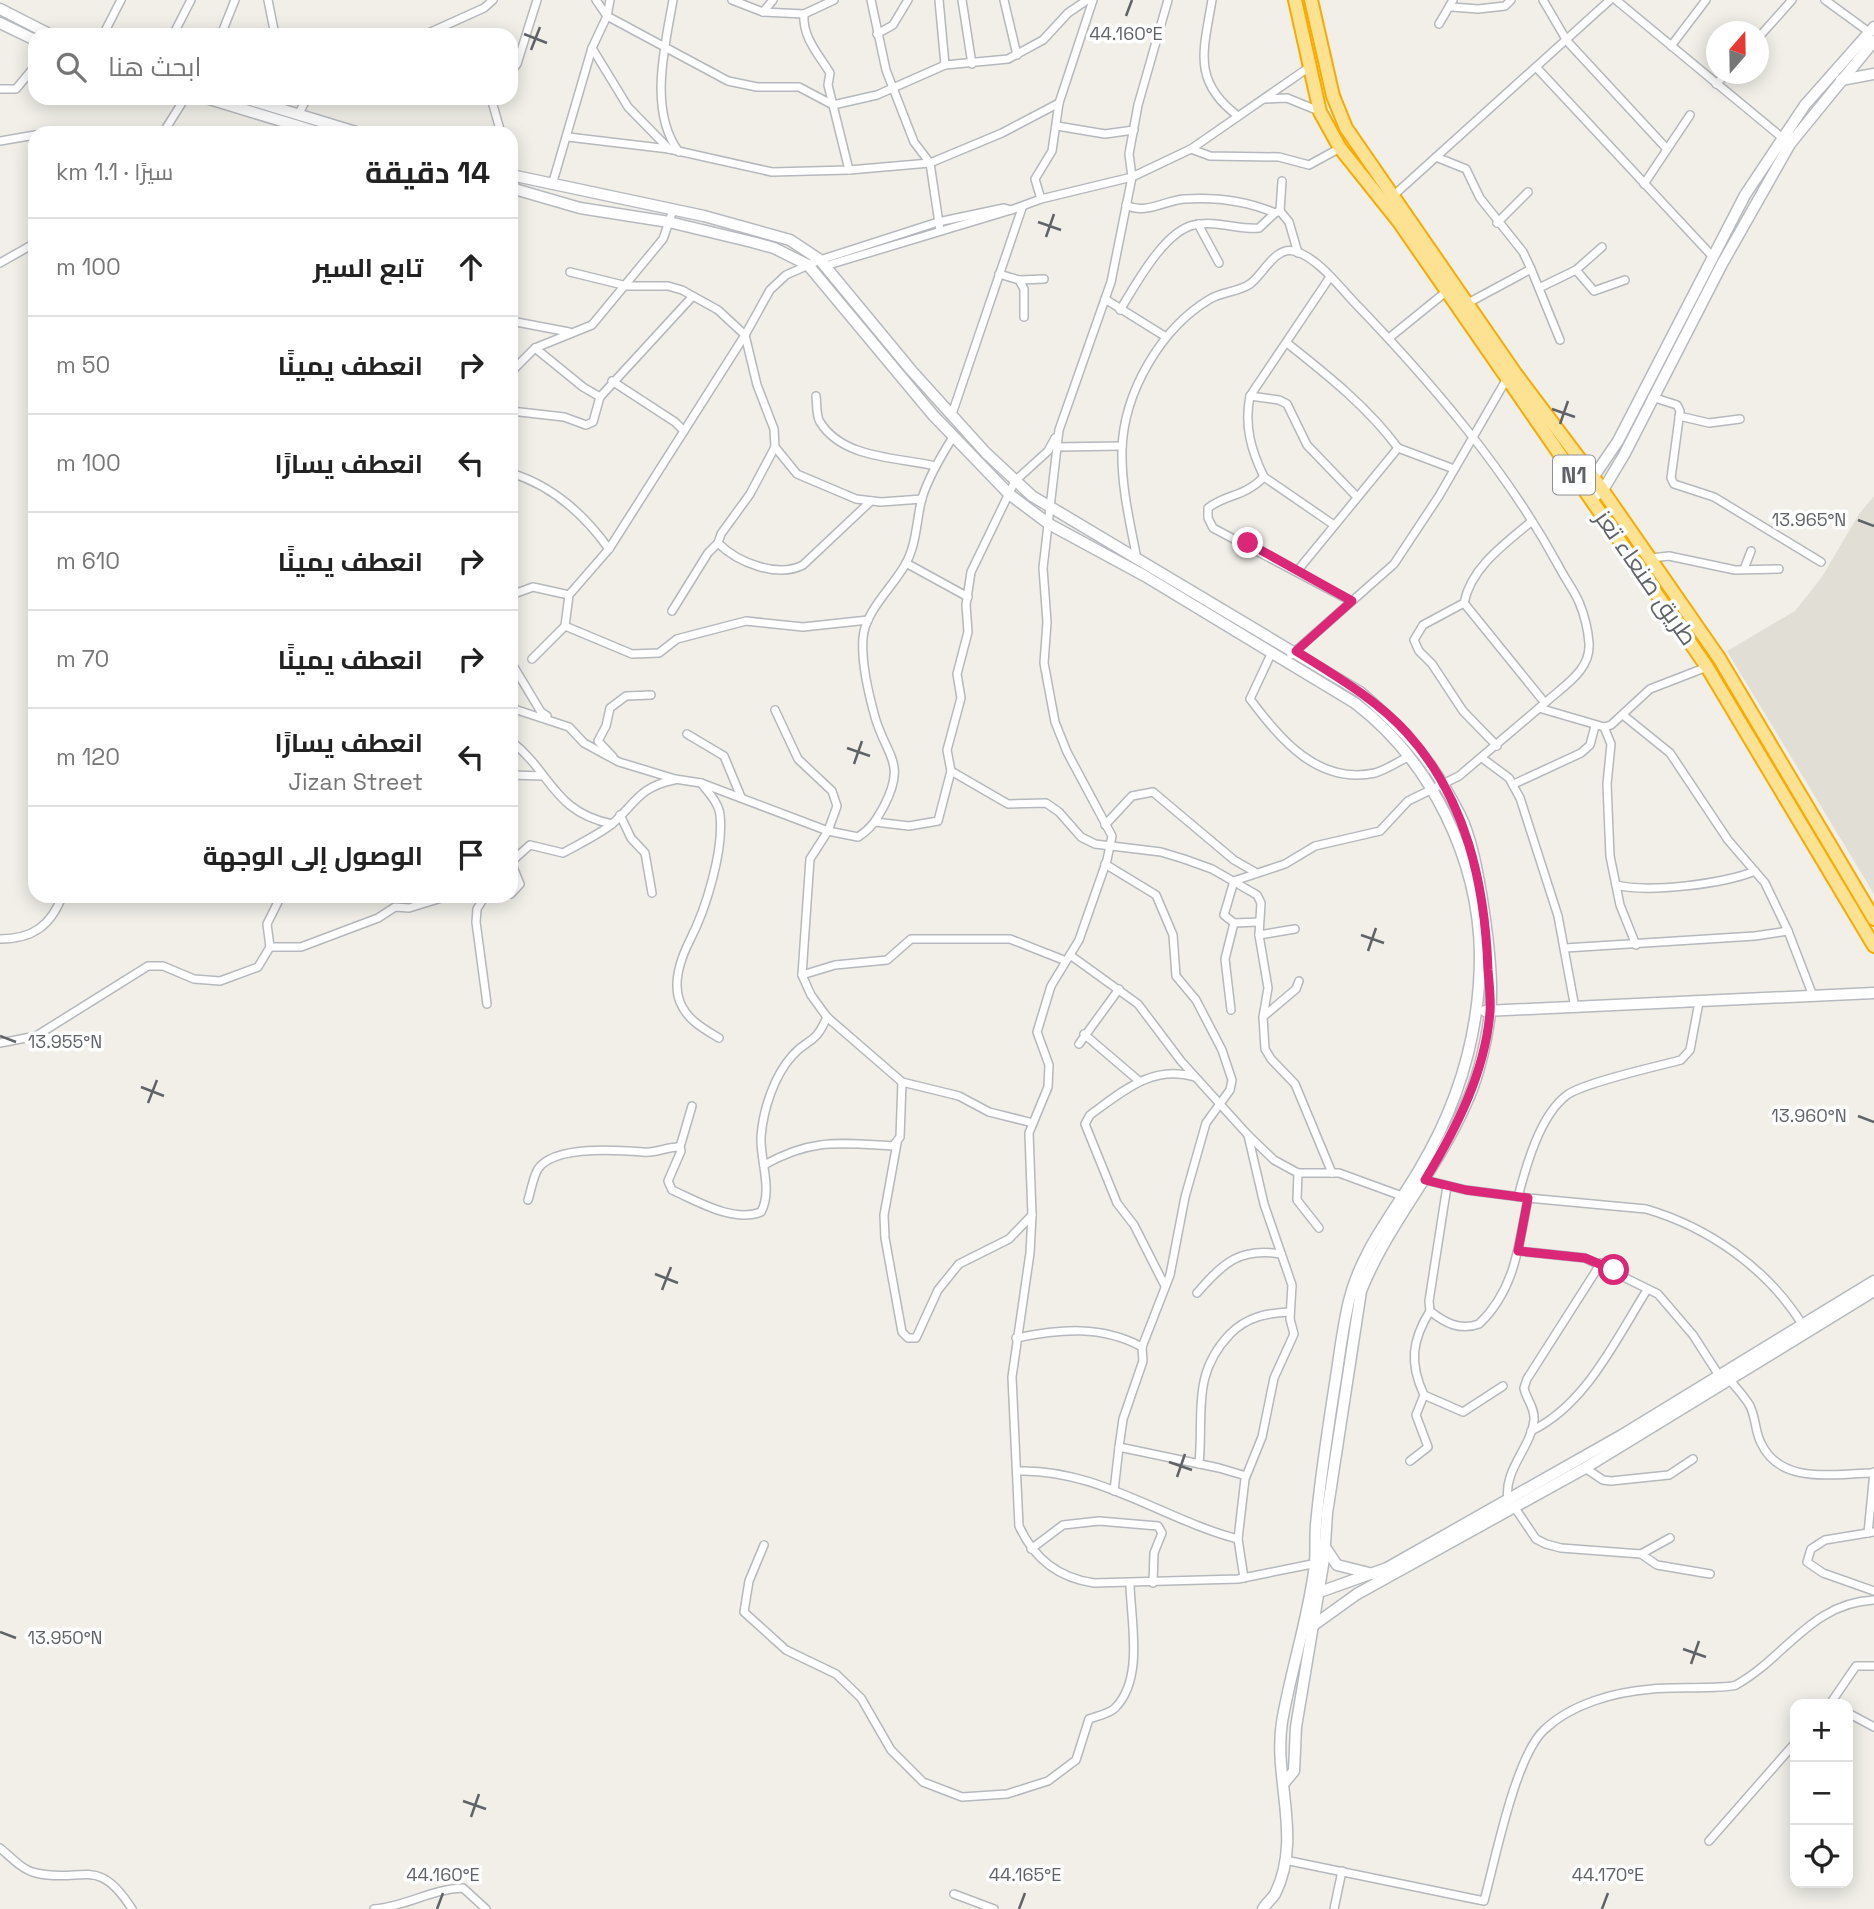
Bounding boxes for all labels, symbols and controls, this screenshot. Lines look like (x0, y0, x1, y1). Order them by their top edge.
north arrow (1706, 21, 1769, 84)
text: 44.160°E (1089, 22, 1163, 45)
search box (28, 28, 518, 105)
icon: search (52, 48, 90, 86)
text: ابحث هنا (108, 50, 202, 84)
text: 14 دقيقة (365, 153, 490, 192)
text: سيرًا · 1.1 km (56, 157, 173, 187)
icon: ahead (452, 248, 490, 286)
text: تابع السير (313, 251, 423, 285)
text: 100 m (56, 252, 121, 282)
icon: right (452, 346, 490, 384)
text: انعطف يمينًا (278, 349, 423, 383)
text: 50 m (56, 350, 110, 380)
icon: left (452, 444, 490, 482)
text: انعطف يسارًا (275, 447, 423, 481)
text: 100 m (56, 448, 121, 478)
road number: N1 (1553, 456, 1595, 495)
street label: طريق صنعاء تعز (1587, 502, 1704, 651)
text: 13.965°N (1772, 508, 1846, 531)
route end (1232, 527, 1263, 558)
icon: right (452, 542, 490, 580)
text: انعطف يمينًا (278, 545, 423, 579)
text: 610 m (56, 546, 120, 576)
icon: right (452, 640, 490, 678)
text: انعطف يمينًا (278, 643, 423, 677)
text: 70 m (56, 644, 109, 674)
text: انعطف يسارًا (275, 726, 423, 760)
icon: left (452, 738, 490, 776)
text: 120 m (56, 742, 120, 772)
text: Jizan Street (288, 767, 423, 797)
icon: arrive (452, 836, 490, 874)
text: الوصول إلى الوجهة (203, 839, 423, 873)
text: 13.955°N (28, 1030, 102, 1053)
text: 13.960°N (1771, 1104, 1847, 1127)
route start (1598, 1254, 1629, 1285)
text: 13.950°N (27, 1626, 103, 1649)
map controls (1790, 1699, 1853, 1888)
button: + (1790, 1699, 1853, 1762)
button: − (1790, 1762, 1853, 1825)
button: locate (1790, 1825, 1853, 1888)
text: 44.160°E (406, 1863, 480, 1886)
text: 44.165°E (989, 1863, 1061, 1886)
text: 44.170°E (1572, 1863, 1644, 1886)

